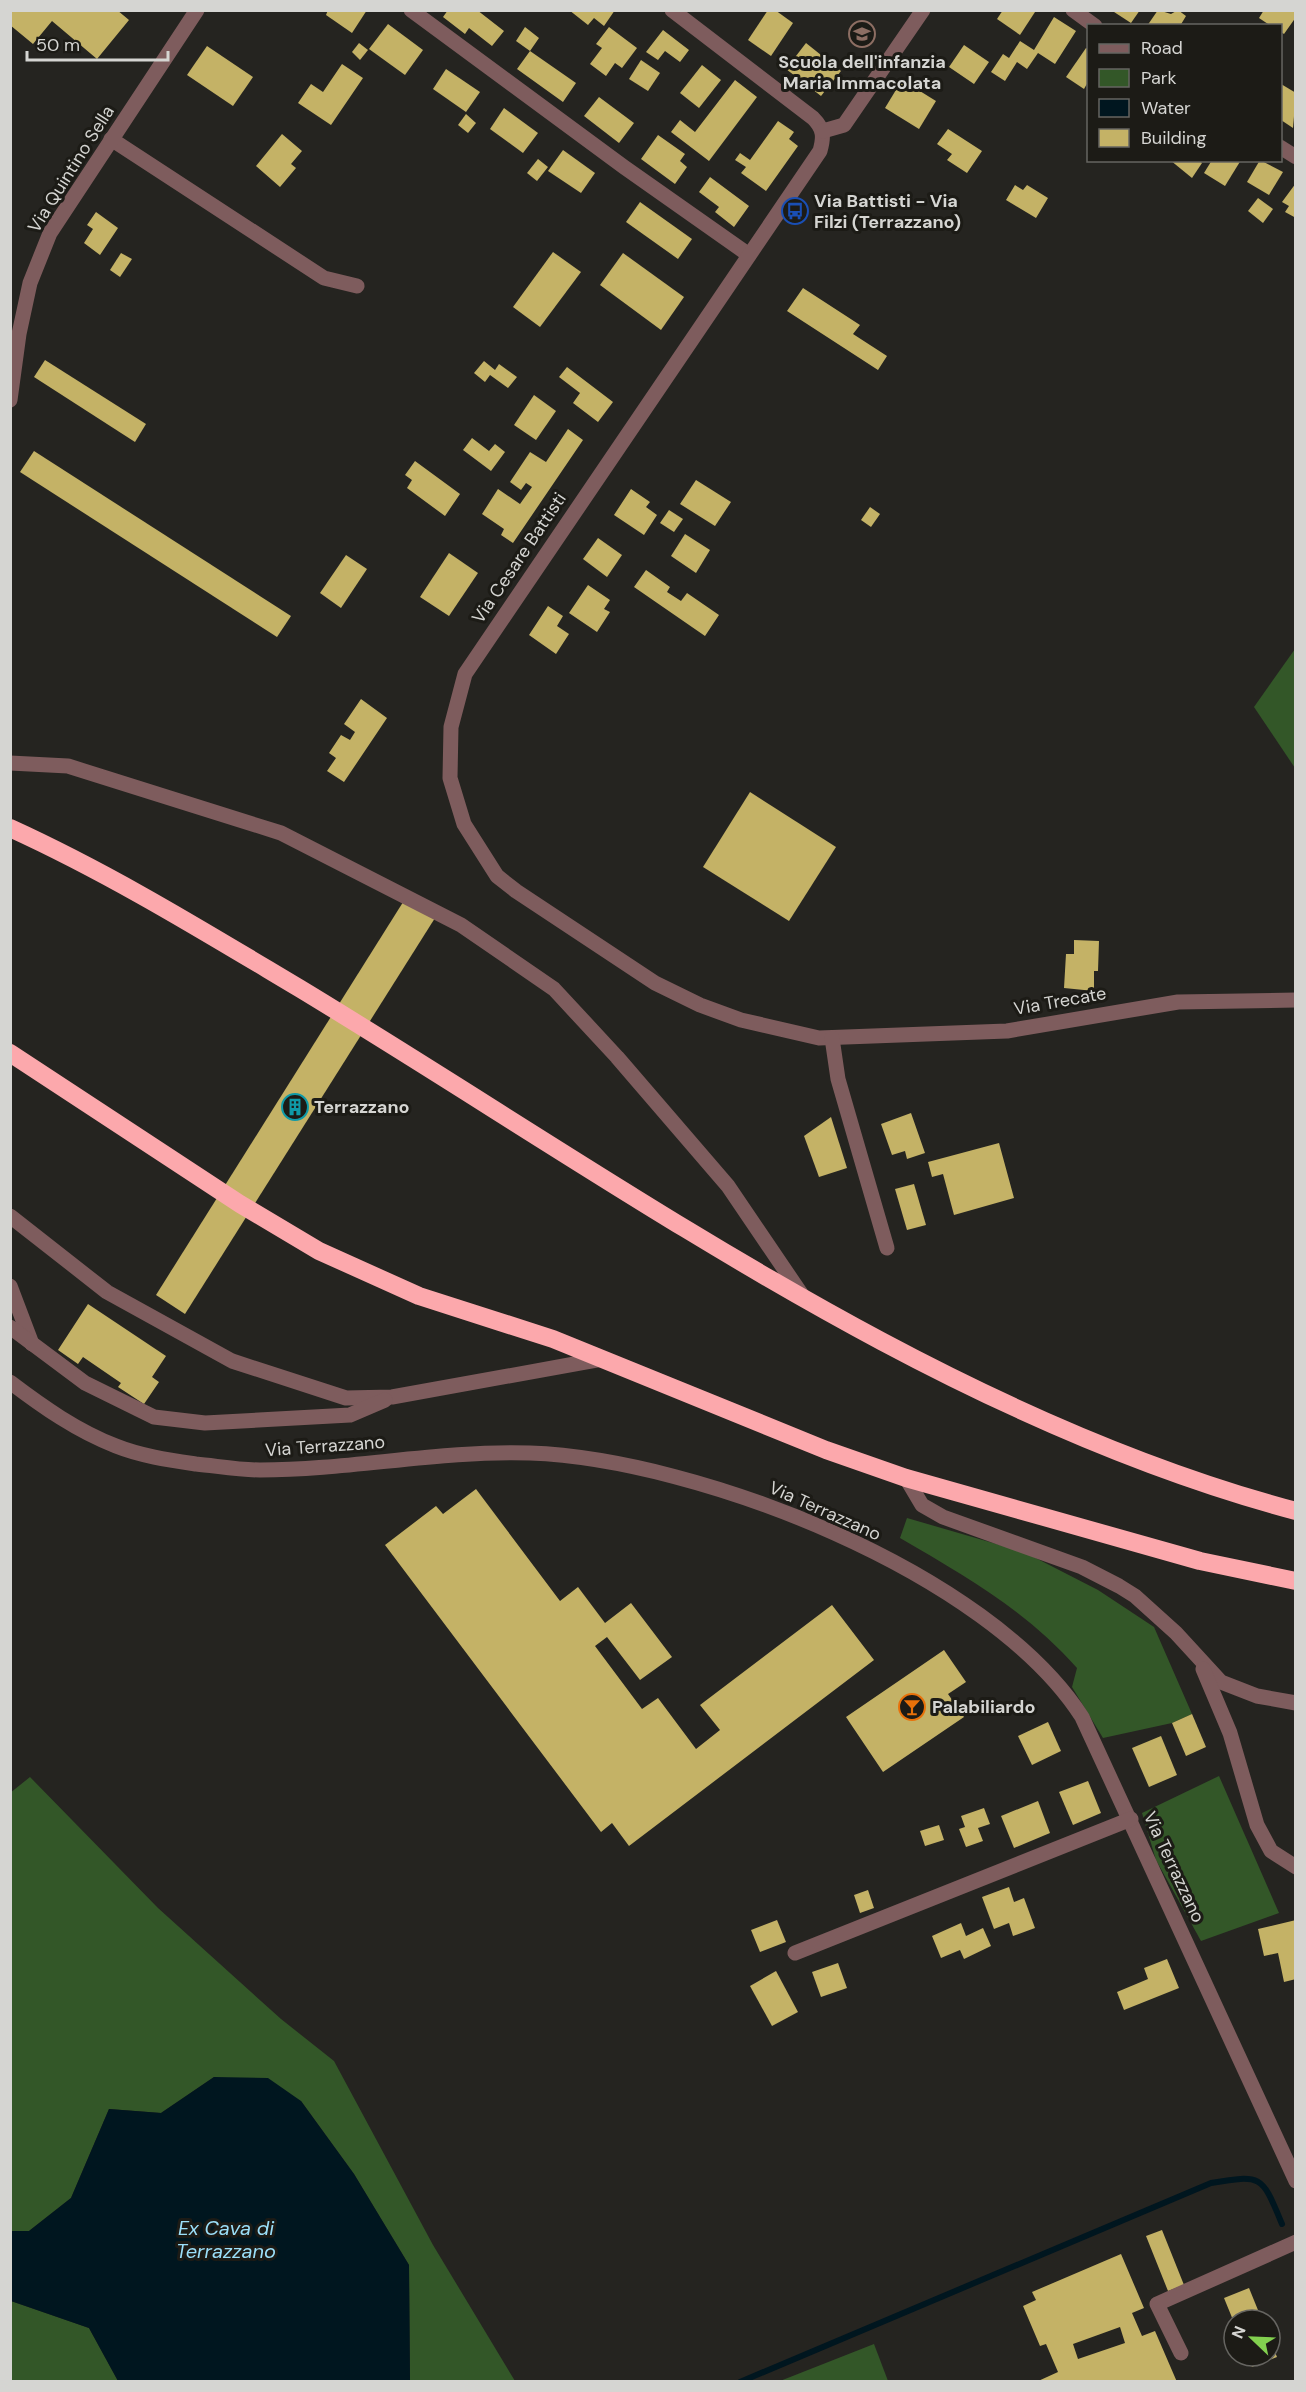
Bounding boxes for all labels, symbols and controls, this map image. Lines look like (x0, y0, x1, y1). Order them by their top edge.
school or university icon: Scuola dell'infanzia Maria Immacolata (847, 19, 877, 49)
scale bar (27, 24, 168, 62)
legend (1087, 24, 1282, 162)
text: 50 m (36, 33, 80, 57)
text: Road (1141, 36, 1183, 60)
place label: Scuola dell'infanzia Maria Immacolata (778, 50, 946, 95)
text: Park (1141, 66, 1177, 90)
text: Water (1141, 96, 1191, 120)
street label: Via Quintino Sella (22, 101, 120, 237)
text: Building (1141, 126, 1206, 150)
place label: Via Battisti - Via Filzi (Terrazzano) (814, 189, 961, 234)
bus stop icon: Via Battisti - Via Filzi (Terrazzano) (780, 196, 810, 226)
street label: Via Cesare Battisti (466, 488, 572, 628)
street label: Via Trecate (1012, 981, 1108, 1021)
building icon: Terrazzano (280, 1092, 310, 1122)
place label: Terrazzano (314, 1095, 410, 1119)
street label: Via Terrazzano (264, 1430, 386, 1462)
street label: Via Terrazzano (765, 1476, 885, 1546)
bar icon: Palabiliardo (897, 1692, 927, 1722)
place label: Palabiliardo (932, 1695, 1035, 1719)
street label: Via Terrazzano (1138, 1808, 1210, 1926)
water label: Ex Cava di Terrazzano (176, 2215, 276, 2264)
north arrow (1222, 2308, 1282, 2368)
text: N (1227, 2323, 1251, 2342)

